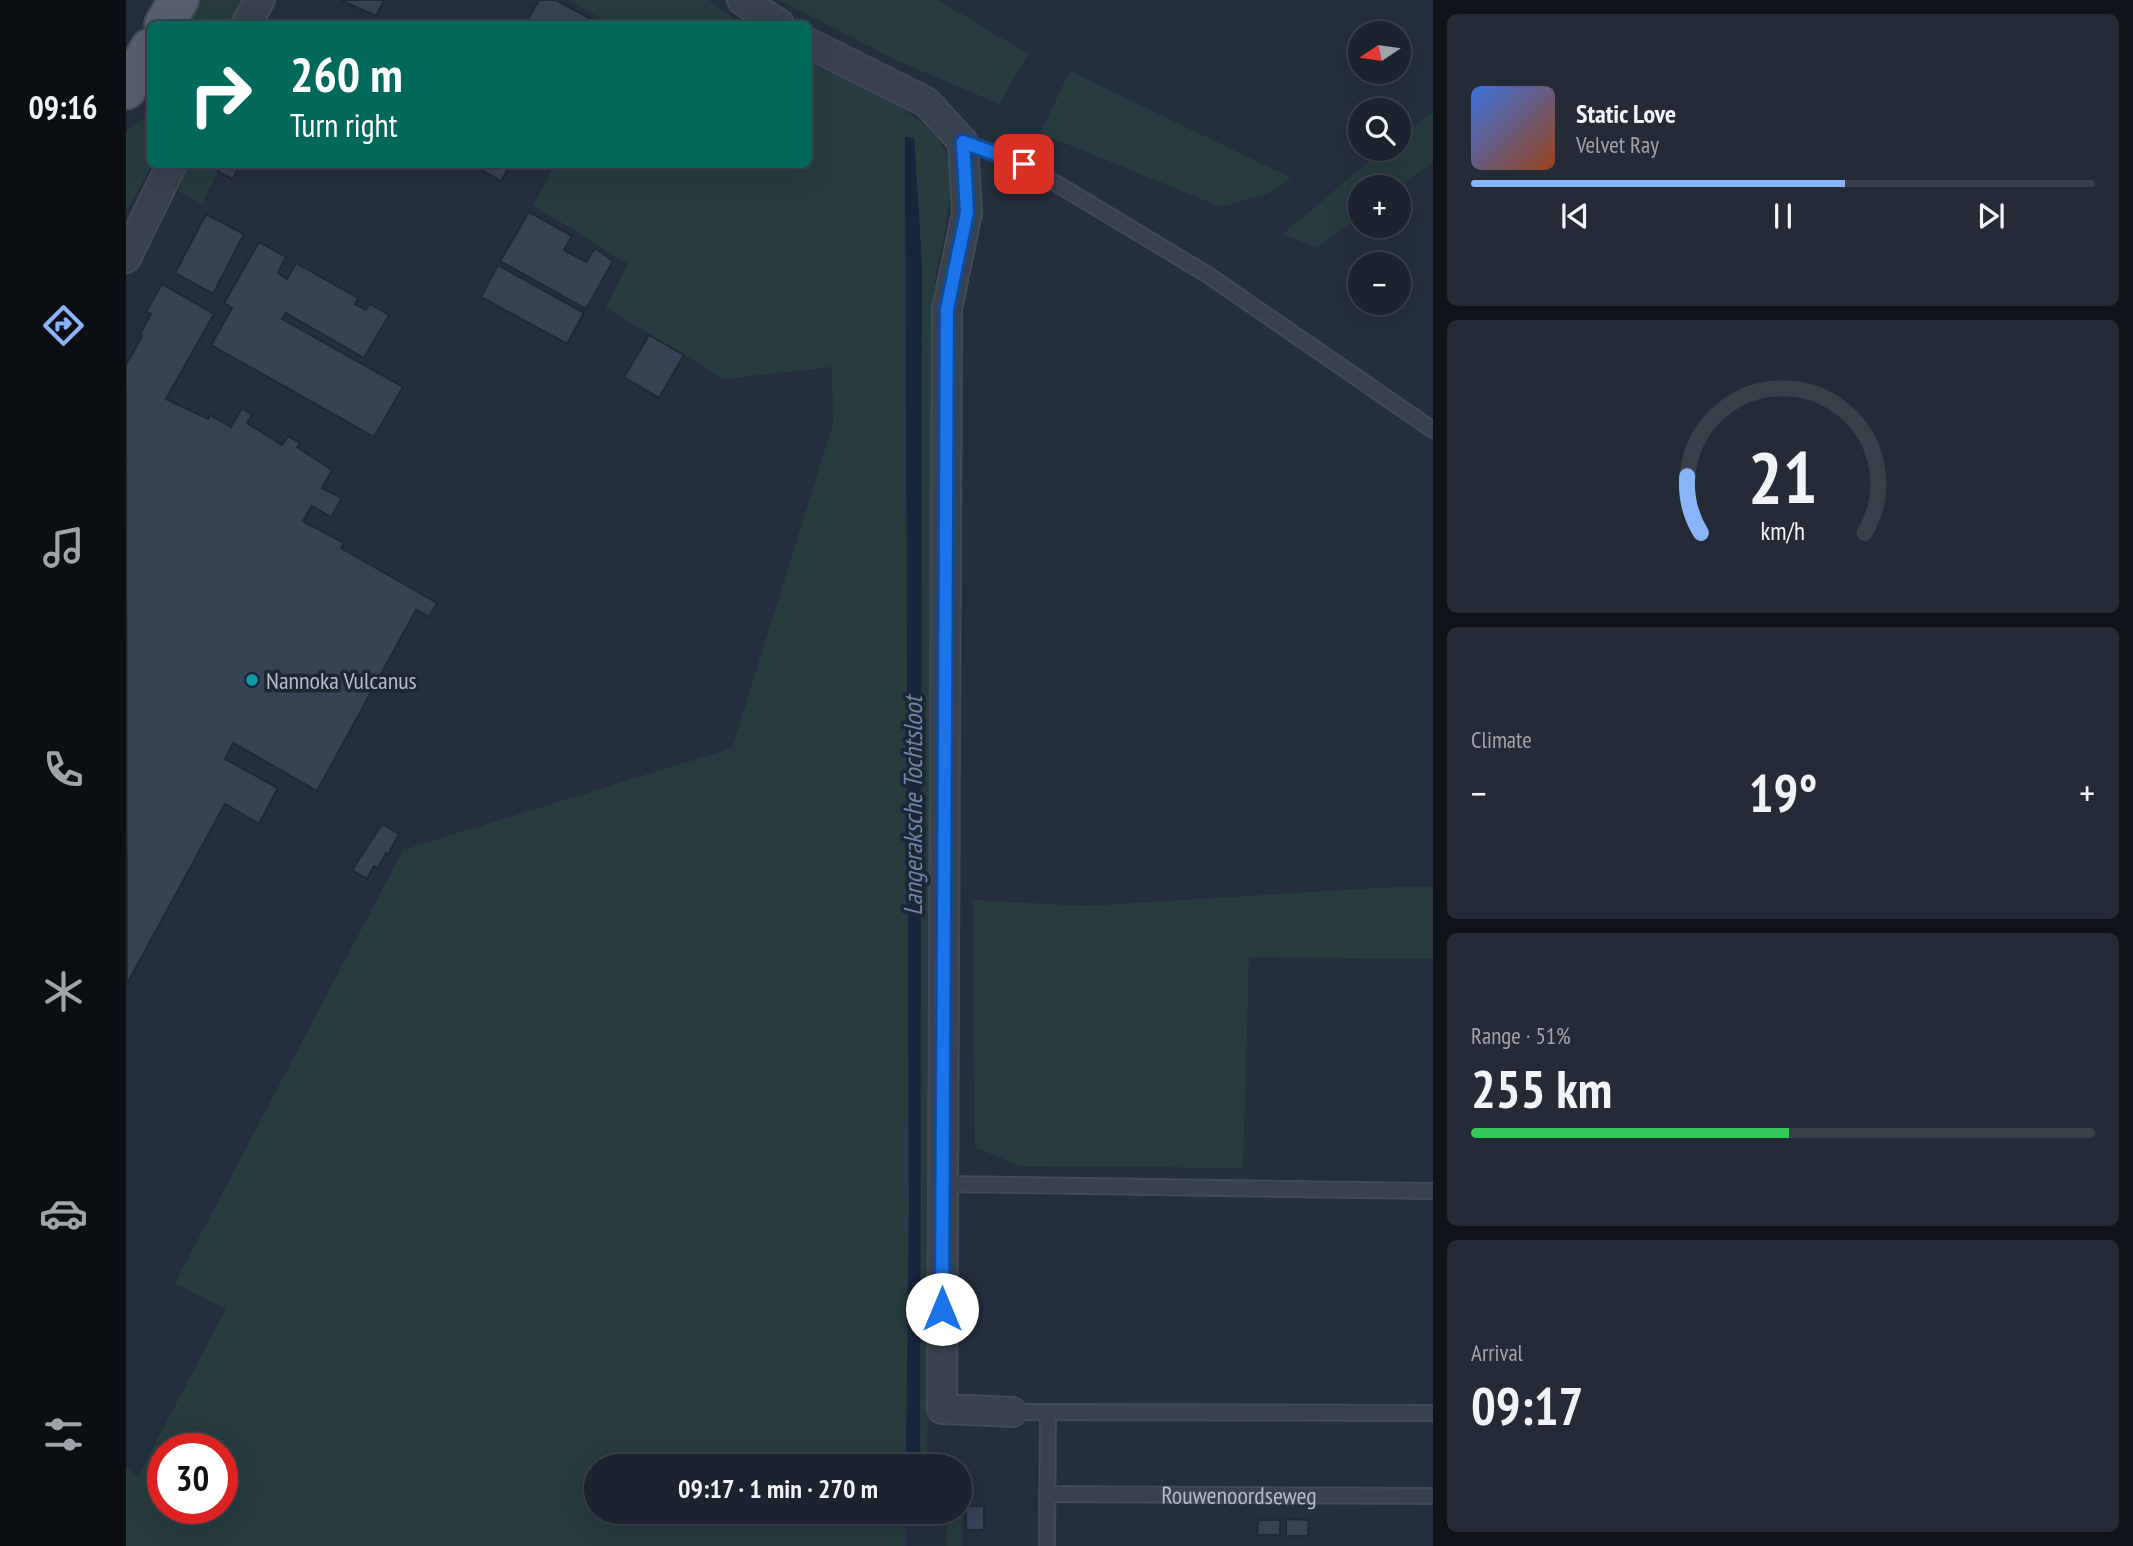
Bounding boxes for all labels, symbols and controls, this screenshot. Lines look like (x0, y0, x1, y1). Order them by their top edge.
north arrow (1348, 21, 1410, 84)
map controls (1348, 21, 1411, 315)
text: 260 m (290, 42, 403, 106)
icon: right (175, 49, 266, 140)
text: 09:16 (28, 86, 98, 128)
text: Static Love (1576, 97, 1676, 130)
button: search (1348, 98, 1411, 161)
text: Turn right (290, 104, 398, 146)
text: Velvet Ray (1576, 130, 1659, 159)
pin (994, 134, 1054, 194)
icon: arrive (1005, 145, 1043, 183)
button: + (1348, 175, 1411, 238)
icon: previous (1556, 197, 1594, 235)
icon: pause (1764, 197, 1802, 235)
icon: next (1972, 197, 2010, 235)
button: − (1348, 252, 1411, 315)
icon: directions (39, 301, 88, 350)
text: 21 (1748, 429, 1818, 523)
text: km/h (1761, 514, 1805, 546)
icon: music (39, 523, 88, 572)
place label: Nannoka Vulcanus (266, 665, 417, 696)
marker: Nannoka Vulcanus (244, 672, 260, 688)
water label: Langeraksche Tochtsloot (896, 693, 929, 916)
text: Climate (1471, 725, 1532, 754)
icon: phone (39, 745, 88, 794)
text: 19° (1749, 759, 1817, 826)
text: − (1471, 768, 1487, 817)
text: + (2079, 768, 2095, 817)
icon: climate (39, 967, 88, 1016)
text: Range · 51% (1471, 1021, 1571, 1050)
text: 255 km (1471, 1055, 1612, 1122)
icon: car (39, 1189, 88, 1238)
position arrow (905, 1272, 979, 1346)
text: Arrival (1471, 1338, 1523, 1367)
text: 09:17 (1471, 1372, 1583, 1439)
icon: filters (39, 1410, 88, 1459)
speed limit sign: 30 (147, 1433, 238, 1524)
text: 09:17 · 1 min · 270 m (678, 1472, 878, 1505)
street label: Rouwenoordseweg (1161, 1479, 1317, 1511)

